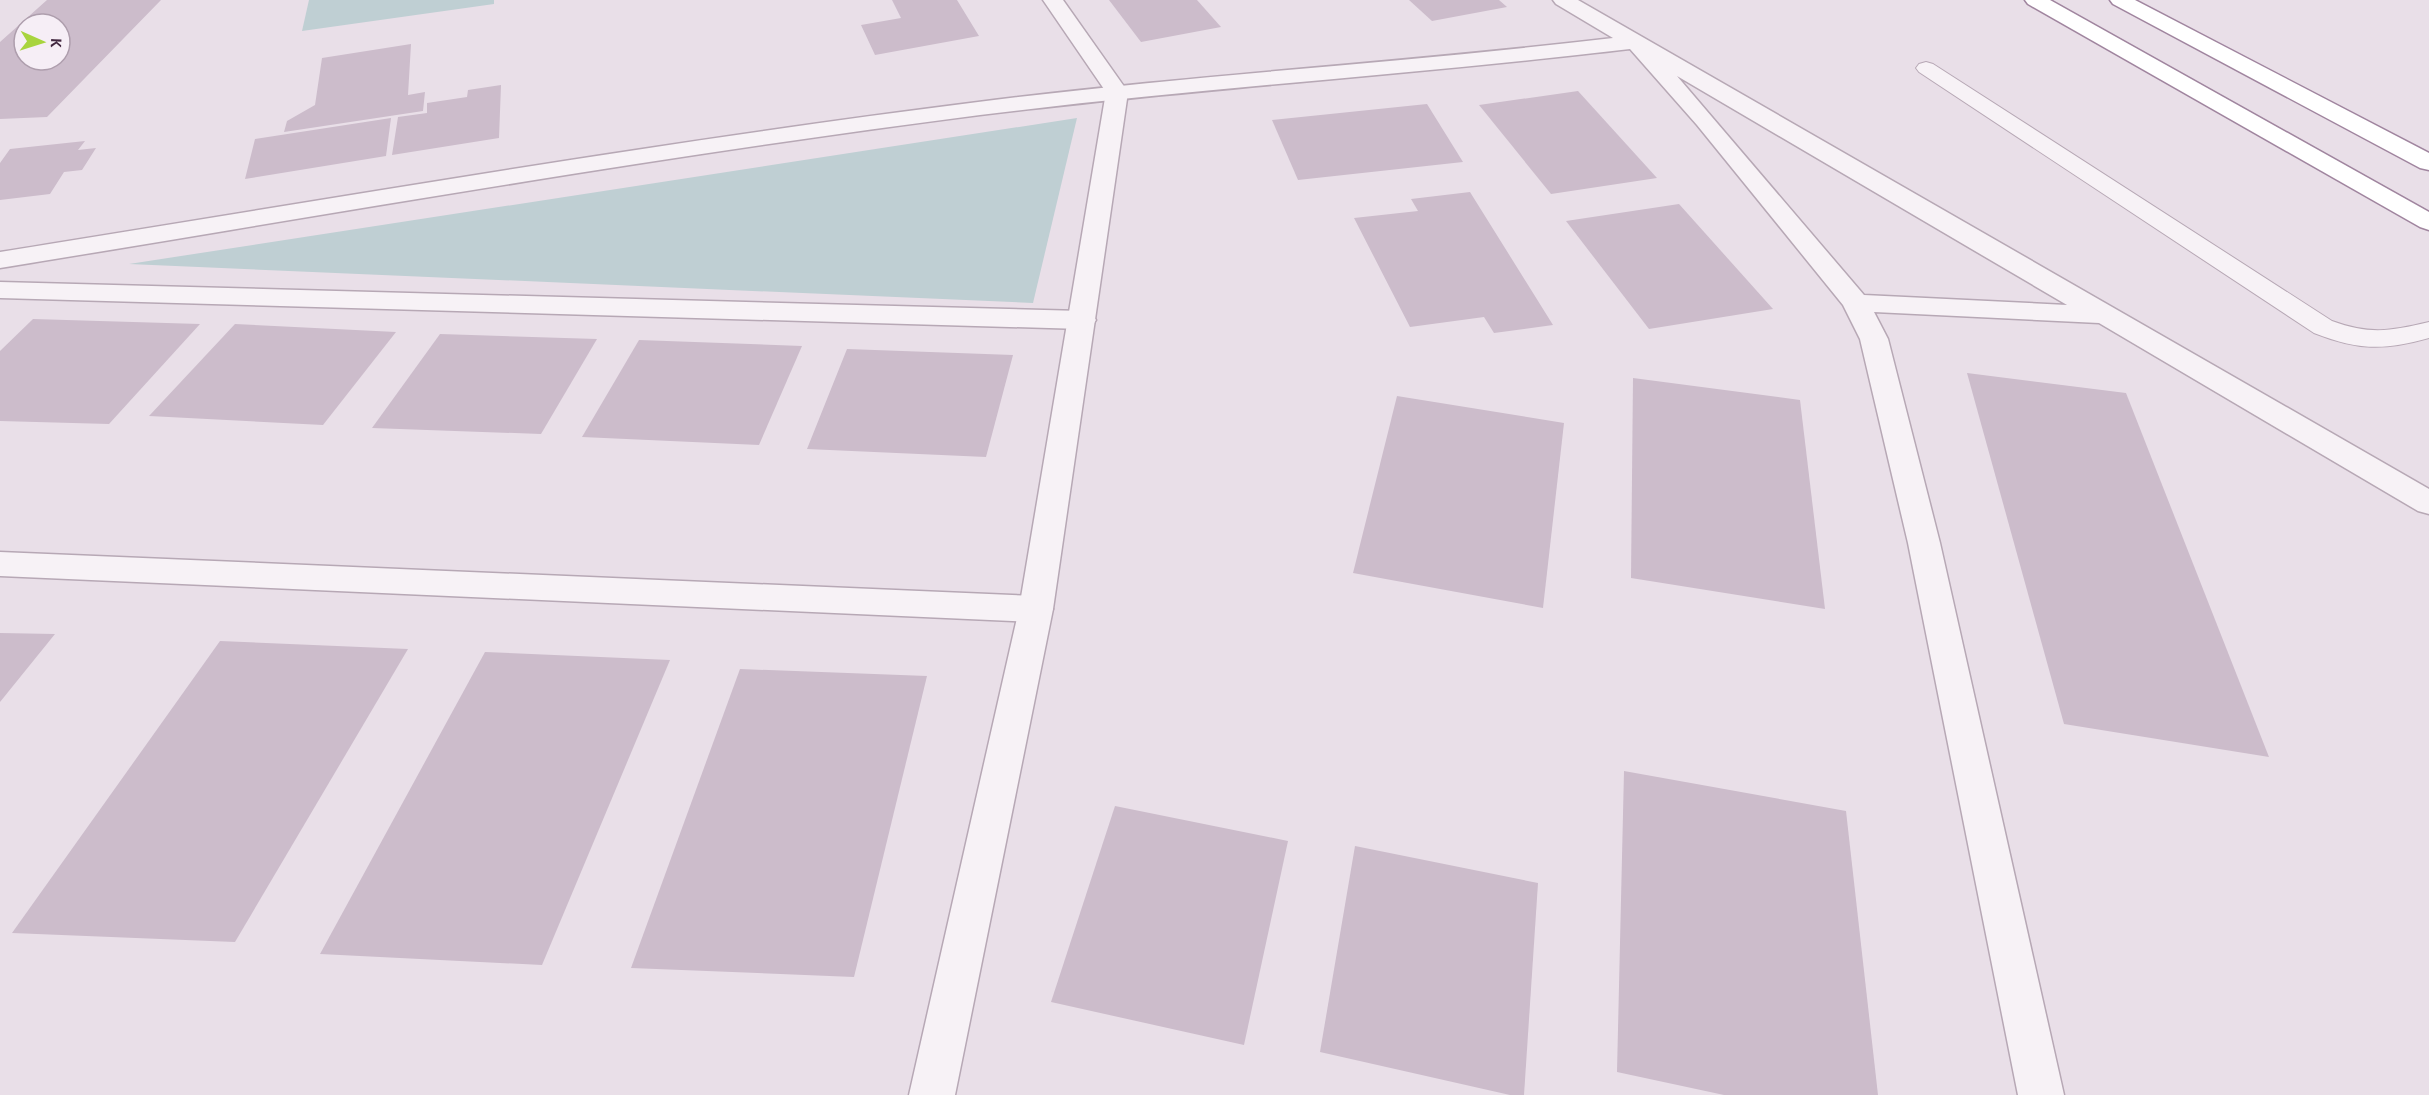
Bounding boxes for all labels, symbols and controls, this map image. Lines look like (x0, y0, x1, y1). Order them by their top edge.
north arrow (12, 12, 72, 72)
text: K (48, 38, 64, 48)

